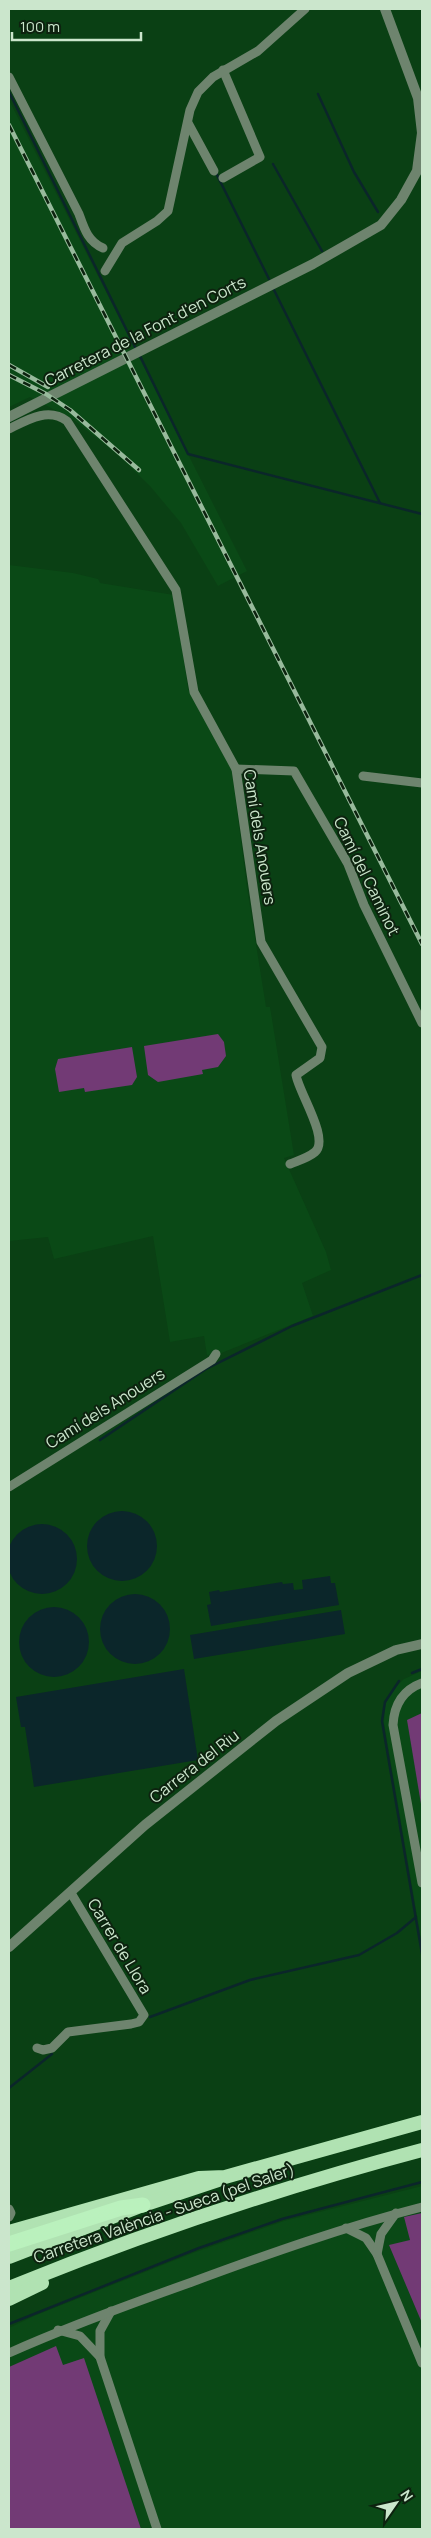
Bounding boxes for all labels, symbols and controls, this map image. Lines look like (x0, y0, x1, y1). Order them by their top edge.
scale bar (12, 10, 141, 42)
text: 100 m (20, 16, 60, 37)
street label: Carretera de la Font d'en Corts (40, 270, 250, 392)
street label: Camí dels Anouers (238, 768, 282, 906)
street label: Camí del Caminot (329, 813, 405, 939)
street label: Camí dels Anouers (41, 1362, 169, 1454)
street label: Carrera del Riu (145, 1724, 243, 1808)
street label: Carrer de Llora (83, 1894, 157, 1998)
street label: Carretera València - Sueca (pel Saler) (30, 2158, 298, 2268)
north arrow (371, 2478, 421, 2528)
text: N (397, 2486, 418, 2505)

